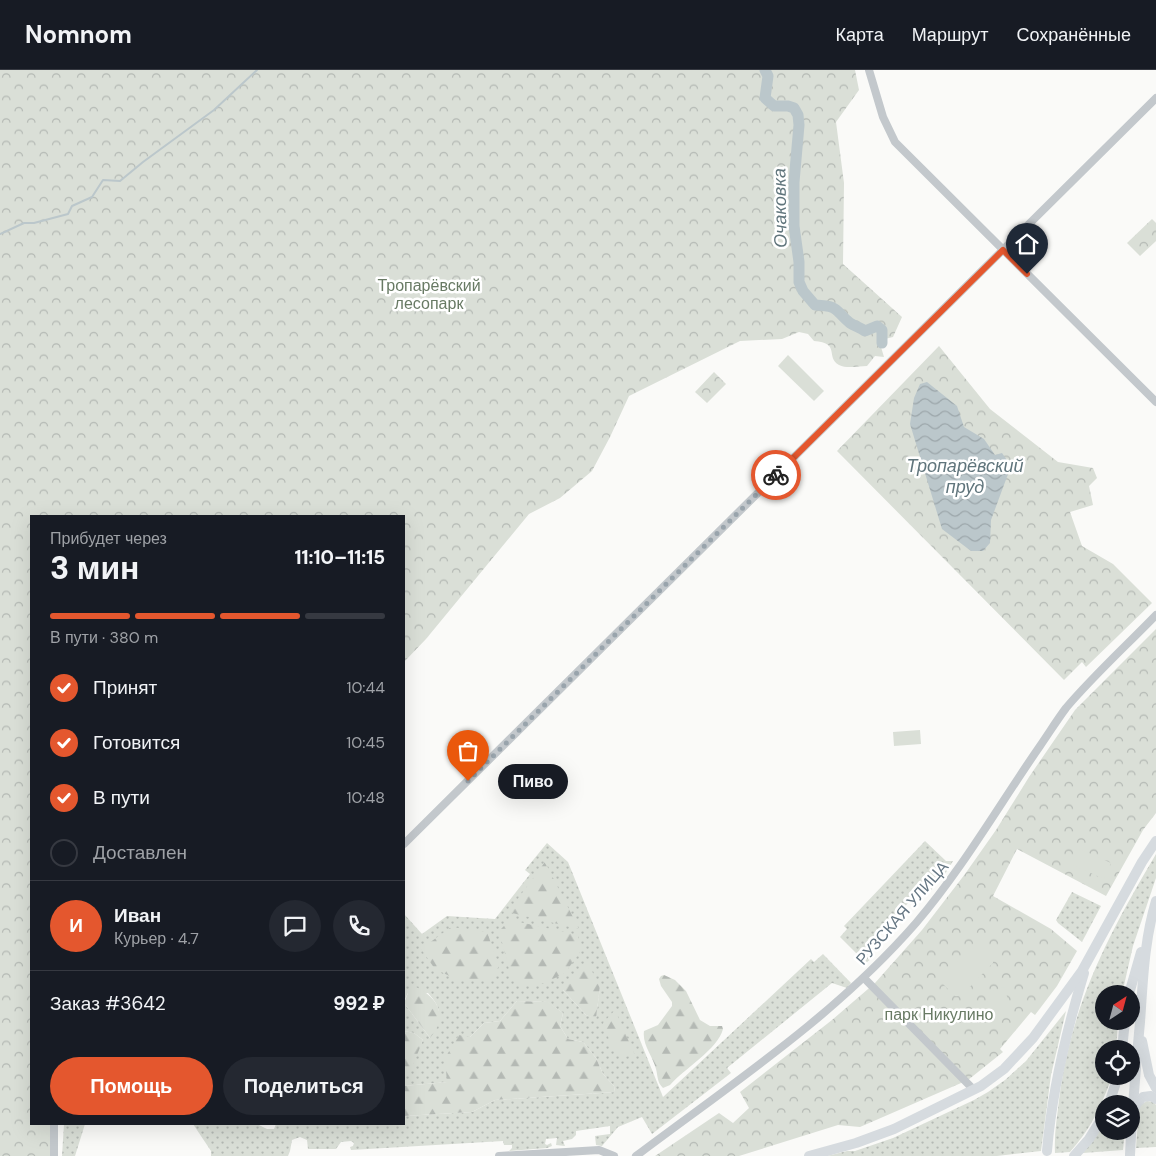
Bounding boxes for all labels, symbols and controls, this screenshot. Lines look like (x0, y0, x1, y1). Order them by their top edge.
text: Nomnom (25, 19, 132, 50)
text: Карта (836, 23, 884, 47)
text: Маршрут (912, 23, 988, 47)
text: Сохранённые (1016, 23, 1131, 47)
water label: Очаковка (767, 168, 793, 248)
pin (1006, 223, 1048, 274)
icon: home (1013, 230, 1041, 258)
park label: Тропарёвский лесопарк (377, 275, 481, 314)
courier (751, 450, 801, 500)
water label: Тропарёвский пруд (907, 454, 1023, 499)
icon: bike (762, 461, 790, 489)
text: Прибудет через (50, 528, 167, 549)
text: 11:10–11:15 (295, 545, 385, 570)
text: 3 мин (50, 547, 139, 589)
text: В пути · 380 m (50, 627, 158, 648)
icon: check (50, 674, 78, 702)
text: Принят (93, 675, 157, 700)
text: 10:44 (346, 677, 385, 698)
icon: check (50, 729, 78, 757)
text: Готовится (93, 730, 180, 755)
pin (447, 730, 489, 781)
text: 10:45 (346, 732, 385, 753)
icon: bag (454, 737, 482, 765)
callout: Пиво (498, 764, 568, 798)
text: Пиво (513, 771, 553, 792)
icon: check (50, 784, 78, 812)
text: В пути (93, 785, 150, 810)
text: 10:48 (346, 787, 385, 808)
text: Доставлен (93, 840, 187, 865)
street label: РУЗСКАЯ УЛИЦА (851, 856, 953, 969)
button: chat (269, 900, 321, 952)
button: phone (333, 900, 385, 952)
text: Иван (114, 903, 161, 928)
text: И (69, 913, 83, 938)
text: Курьер · 4.7 (114, 928, 199, 949)
north arrow (1095, 985, 1140, 1030)
map controls (1095, 985, 1140, 1140)
text: Заказ #3642 (50, 991, 166, 1016)
text: 992 ₽ (333, 991, 385, 1016)
park label: парк Никулино (884, 1004, 994, 1025)
button: locate (1095, 1040, 1140, 1085)
button: Помощь (50, 1057, 213, 1115)
button: Поделиться (223, 1057, 385, 1115)
button: layers (1095, 1095, 1140, 1140)

